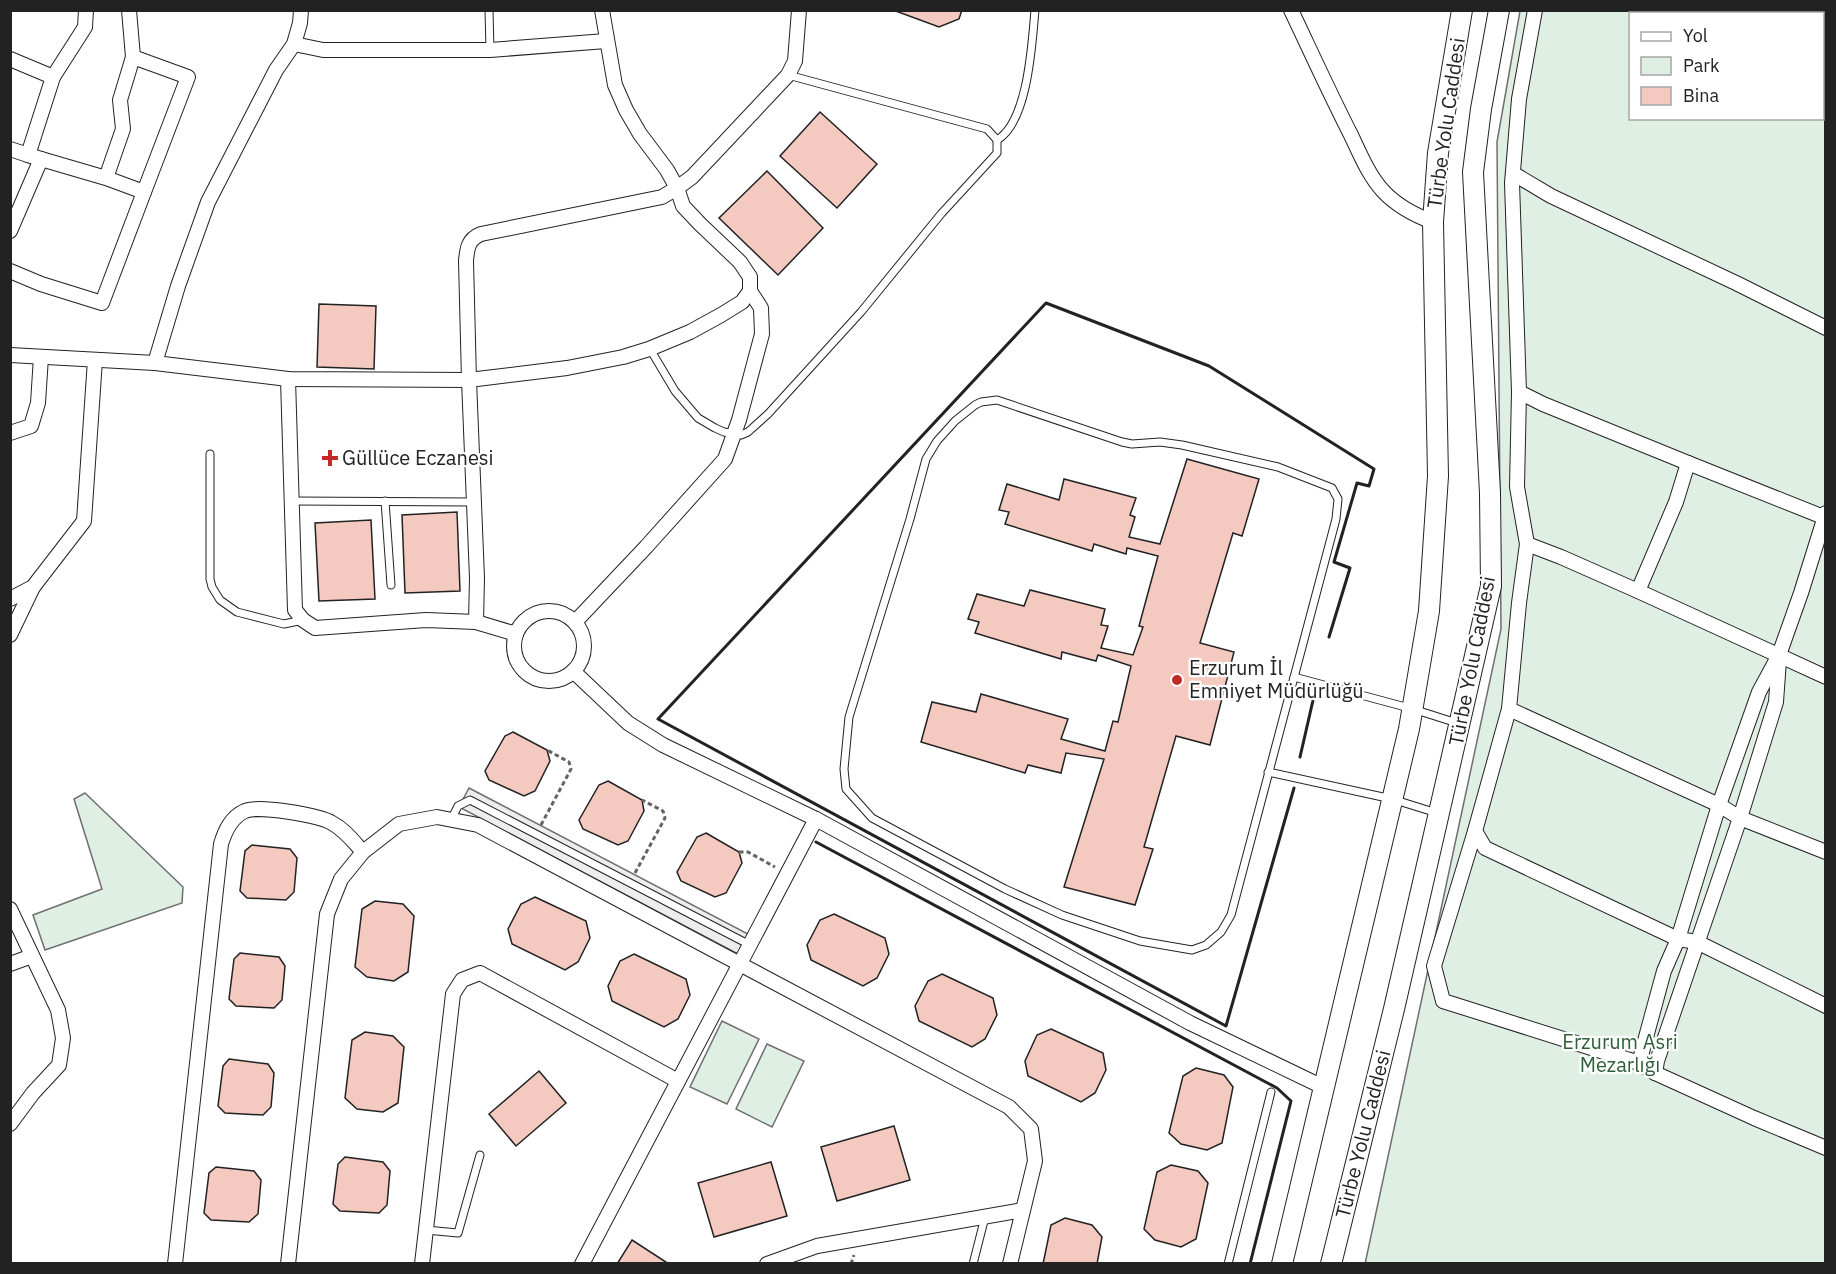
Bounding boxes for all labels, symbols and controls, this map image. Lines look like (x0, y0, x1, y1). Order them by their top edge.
legend (1629, 12, 1824, 120)
text: Yol (1683, 24, 1708, 47)
street label: Türbe Yolu Caddesi (1420, 36, 1471, 210)
text: Park (1683, 54, 1720, 77)
text: Bina (1683, 84, 1719, 107)
place label: Güllüce Eczanesi (342, 444, 494, 471)
marker: Güllüce Eczanesi (323, 451, 337, 465)
street label: Türbe Yolu Caddesi (1442, 574, 1501, 748)
place label: Erzurum İl Emniyet Müdürlüğü (1189, 654, 1364, 704)
marker: Erzurum İl Emniyet Müdürlüğü (1170, 673, 1184, 687)
park label: Erzurum Asri Mezarlığı (1562, 1028, 1678, 1078)
street label: Türbe Yolu Caddesi (1329, 1047, 1396, 1221)

